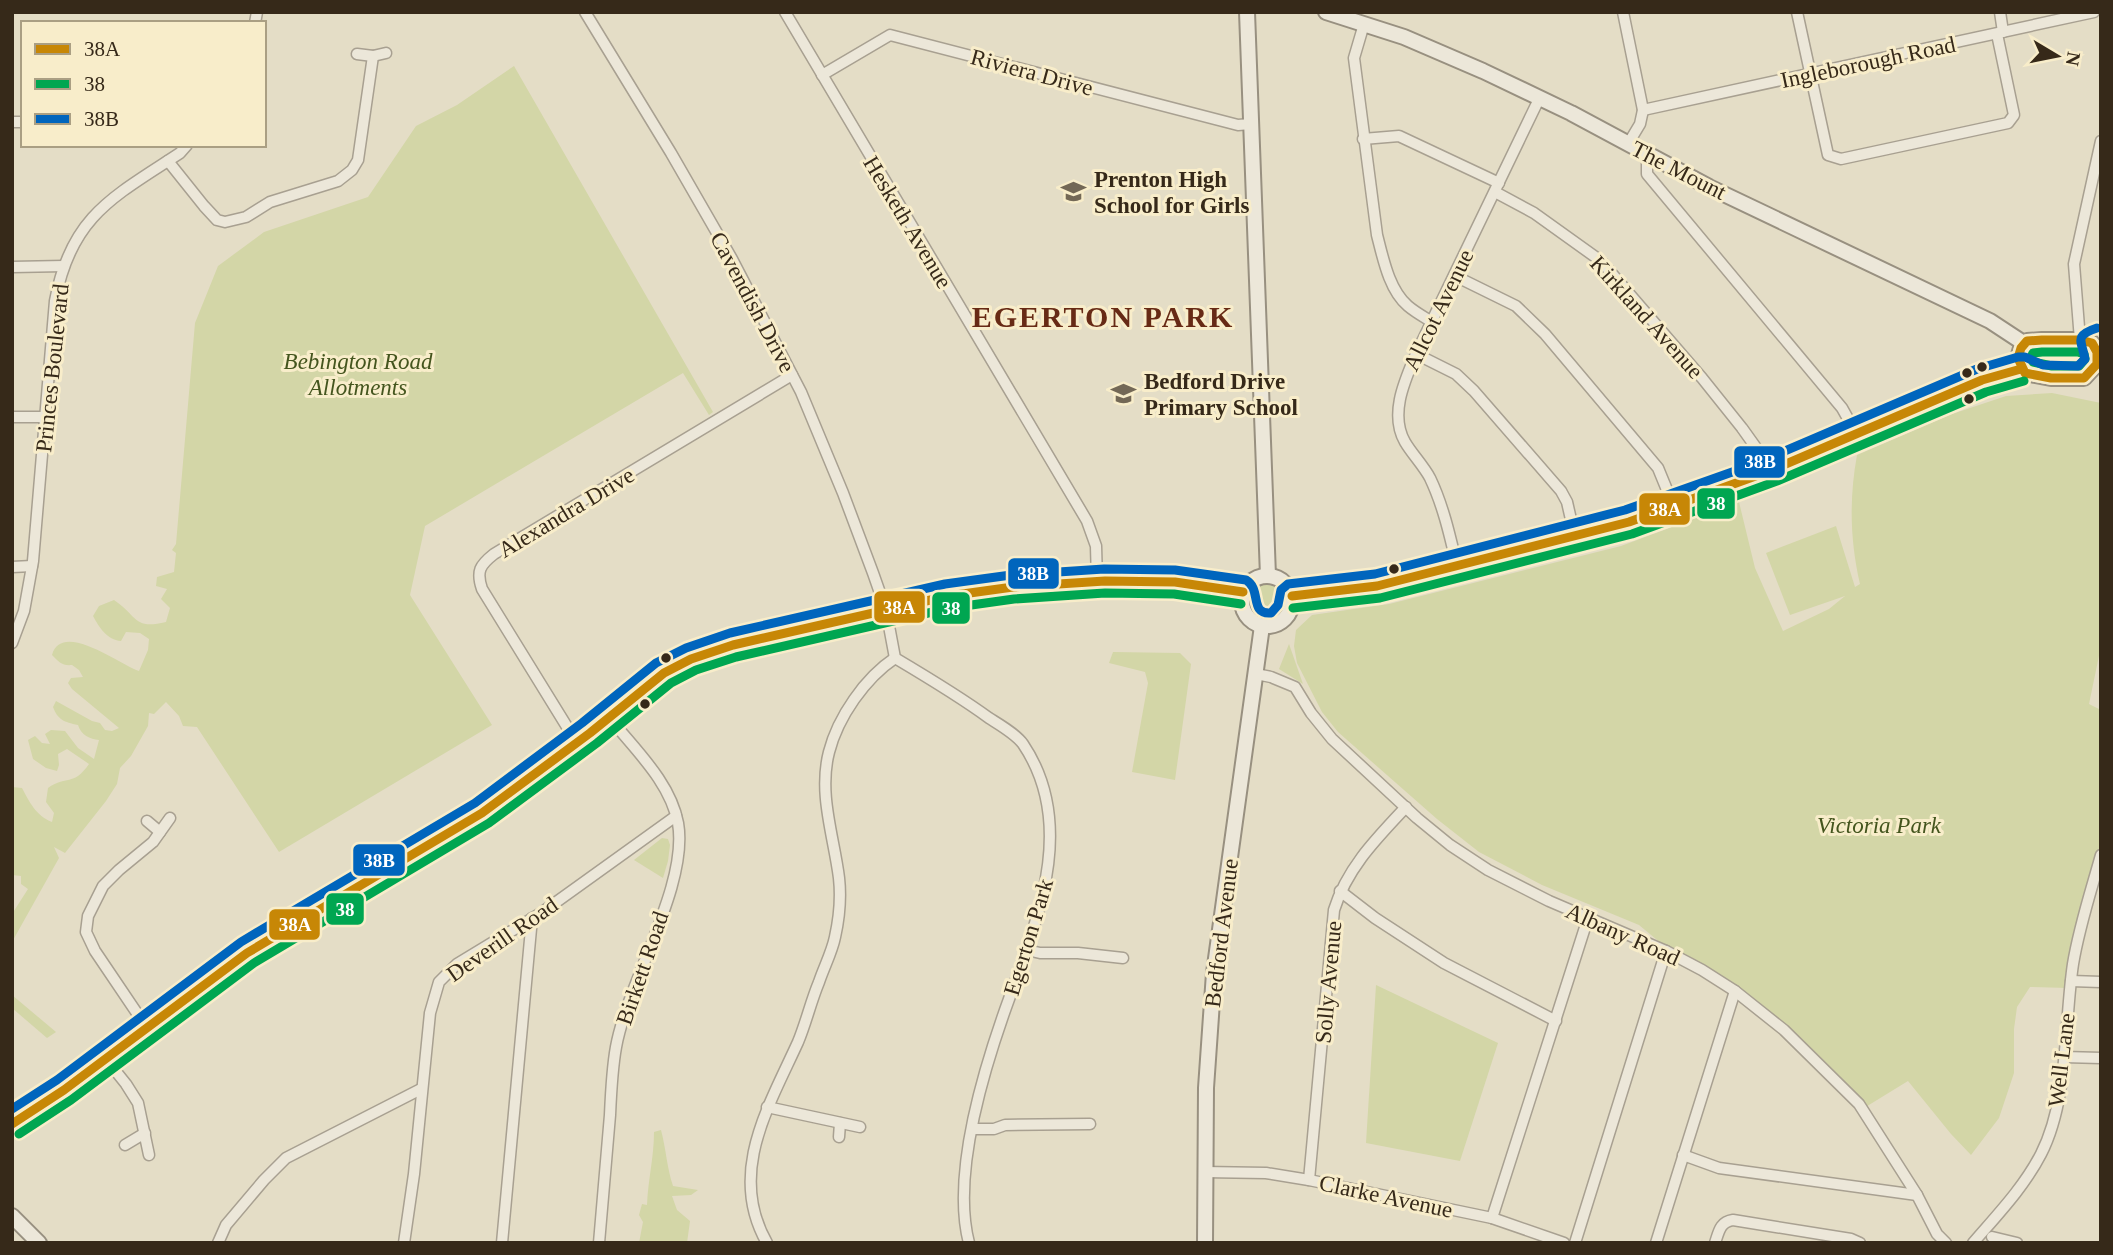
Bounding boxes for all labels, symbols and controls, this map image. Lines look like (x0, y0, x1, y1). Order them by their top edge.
legend (21, 21, 266, 147)
north arrow (2022, 21, 2092, 91)
street label: Ingleborough Road (1778, 32, 1958, 93)
text: 38A (84, 37, 121, 61)
street label: Riviera Drive (968, 44, 1096, 101)
text: N (2062, 50, 2085, 68)
text: 38 (84, 72, 105, 96)
text: 38B (84, 107, 119, 131)
street label: The Mount (1627, 136, 1731, 205)
street label: Hesketh Avenue (858, 152, 957, 293)
place label: Prenton High School for Girls (1094, 167, 1250, 218)
school or university icon: Prenton High School for Girls (1060, 178, 1088, 206)
street label: Cavendish Drive (705, 228, 800, 377)
street label: Allcot Avenue (1398, 246, 1479, 375)
street label: Kirkland Avenue (1585, 251, 1708, 384)
street label: Princes Boulevard (31, 282, 74, 454)
district label: EGERTON PARK (972, 300, 1234, 333)
park label: Bebington Road Allotments (284, 349, 433, 400)
unlabelled marker (1975, 360, 1989, 374)
unlabelled marker (1960, 366, 1974, 380)
place label: Bedford Drive Primary School (1144, 369, 1298, 420)
school or university icon: Bedford Drive Primary School (1110, 380, 1138, 408)
unlabelled marker (1962, 392, 1976, 406)
line badge: 38B (1733, 445, 1786, 479)
text: 38B (1744, 451, 1776, 472)
street label: Alexandra Drive (494, 462, 639, 563)
line badge: 38 (1696, 487, 1736, 520)
line badge: 38A (1638, 492, 1691, 526)
text: 38 (1707, 493, 1726, 514)
text: 38A (1649, 499, 1682, 520)
line badge: 38B (1007, 557, 1060, 590)
unlabelled marker (1387, 562, 1401, 576)
text: 38B (1017, 563, 1049, 584)
line badge: 38A (873, 590, 926, 624)
line badge: 38 (931, 591, 971, 625)
text: 38A (883, 597, 916, 618)
text: 38 (942, 598, 961, 619)
unlabelled marker (659, 651, 673, 665)
unlabelled marker (638, 697, 652, 711)
park label: Victoria Park (1817, 813, 1942, 838)
line badge: 38B (352, 843, 406, 877)
text: 38B (363, 850, 395, 871)
street label: Bedford Avenue (1200, 857, 1243, 1009)
street label: Egerton Park (999, 875, 1058, 999)
line badge: 38 (325, 892, 365, 926)
street label: Deverill Road (442, 892, 563, 987)
street label: Albany Road (1562, 898, 1684, 971)
text: 38 (336, 899, 355, 920)
line badge: 38A (268, 908, 321, 941)
street label: Birkett Road (611, 908, 674, 1028)
text: 38A (279, 914, 312, 935)
street label: Solly Avenue (1311, 920, 1346, 1044)
street label: Well Lane (2043, 1012, 2080, 1109)
street label: Clarke Avenue (1317, 1170, 1455, 1223)

